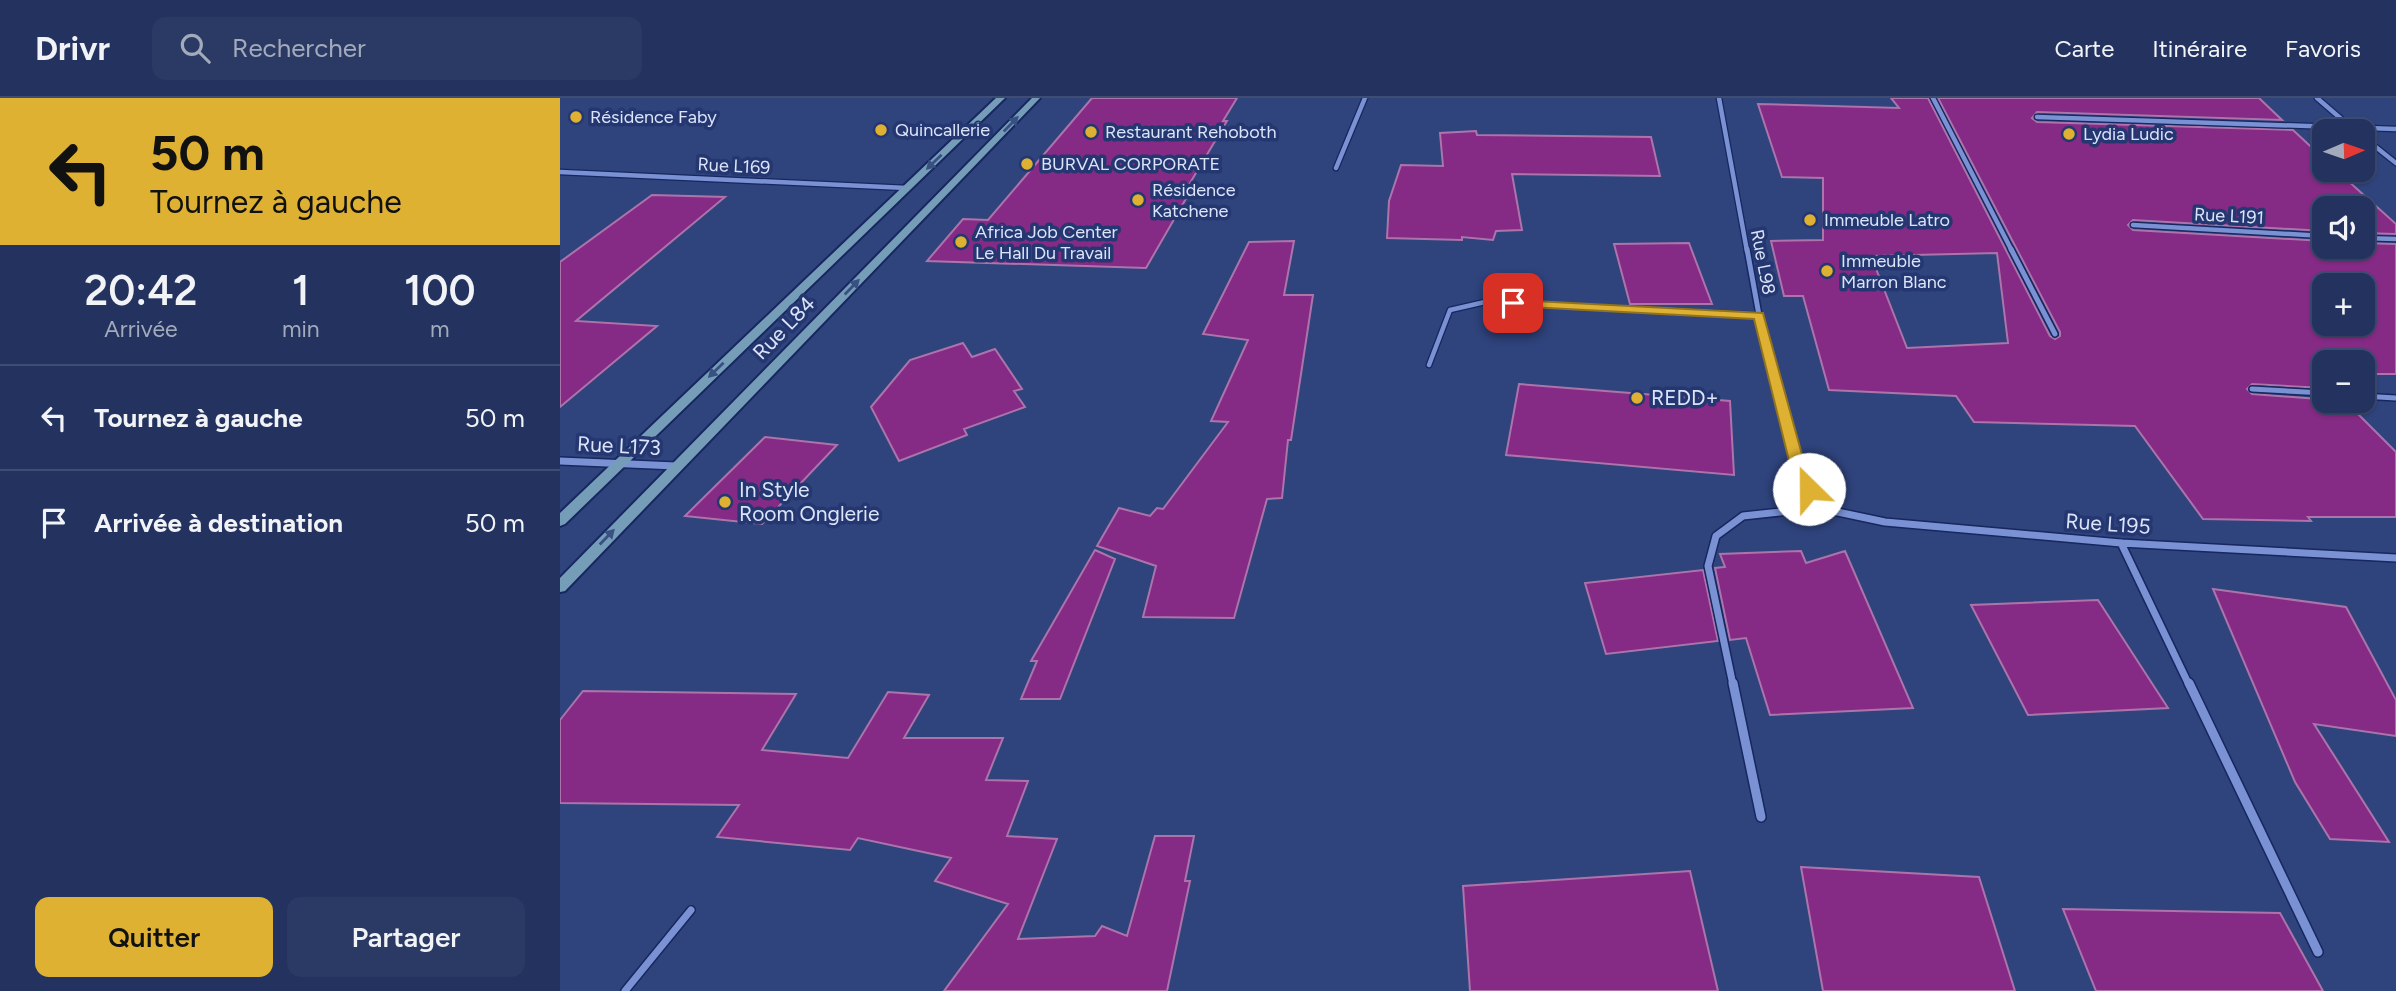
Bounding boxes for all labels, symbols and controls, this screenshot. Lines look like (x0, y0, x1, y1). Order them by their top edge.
search box (152, 17, 642, 80)
text: Drivr (35, 29, 110, 68)
icon: search (176, 29, 214, 67)
text: Rechercher (232, 32, 366, 64)
text: Carte (2054, 34, 2114, 63)
text: Itinéraire (2152, 34, 2247, 63)
text: Favoris (2285, 34, 2361, 63)
place label: Résidence Faby (590, 106, 717, 128)
marker: Résidence Faby (568, 109, 584, 125)
one-way arrow (1002, 116, 1018, 133)
place label: Quincallerie (895, 119, 990, 141)
north arrow (2312, 119, 2375, 182)
map controls (2312, 119, 2375, 413)
place label: Restaurant Rehoboth (1105, 121, 1276, 143)
marker: Quincallerie (873, 122, 889, 138)
text: 50 m (150, 123, 265, 182)
place label: Lydia Ludic (2083, 123, 2174, 145)
marker: Restaurant Rehoboth (1083, 124, 1099, 140)
icon: left (35, 126, 126, 217)
marker: Lydia Ludic (2061, 126, 2077, 142)
street label: Rue L169 (697, 153, 771, 179)
place label: BURVAL CORPORATE (1041, 153, 1220, 175)
one-way arrow (925, 154, 942, 170)
marker: BURVAL CORPORATE (1019, 156, 1035, 172)
place label: Résidence Katchene (1152, 179, 1236, 222)
text: Tournez à gauche (150, 183, 402, 221)
marker: Résidence Katchene (1130, 192, 1146, 208)
button: sound (2312, 196, 2375, 259)
street label: Rue L191 (2193, 203, 2265, 229)
place label: Immeuble Latro (1824, 209, 1950, 231)
marker: Immeuble Latro (1802, 212, 1818, 228)
place label: Africa Job Center Le Hall Du Travail (975, 221, 1118, 264)
street label: Rue L98 (1746, 227, 1780, 297)
marker: Africa Job Center Le Hall Du Travail (953, 234, 969, 250)
place label: Immeuble Marron Blanc (1841, 250, 1947, 293)
marker: Immeuble Marron Blanc (1819, 263, 1835, 279)
text: 20:42 (84, 265, 198, 316)
text: 1 (292, 265, 310, 316)
text: 100 (404, 265, 476, 316)
pin (1483, 273, 1543, 333)
button: + (2312, 273, 2375, 336)
one-way arrow (843, 279, 859, 296)
icon: arrive (1494, 284, 1532, 322)
street label: Rue L84 (747, 291, 820, 365)
text: Arrivée (104, 315, 178, 343)
text: min (282, 315, 320, 343)
text: m (430, 315, 450, 343)
button: − (2312, 350, 2375, 413)
one-way arrow (708, 362, 725, 379)
place label: REDD+ (1651, 385, 1719, 410)
marker: REDD+ (1629, 390, 1645, 406)
icon: left (35, 399, 73, 437)
text: Tournez à gauche (94, 402, 303, 434)
text: 50 m (465, 402, 525, 434)
street label: Rue L173 (577, 431, 662, 460)
position arrow (1772, 452, 1846, 526)
place label: In Style Room Onglerie (739, 477, 879, 526)
marker: In Style Room Onglerie (717, 494, 733, 510)
icon: arrive (35, 504, 73, 542)
text: Arrivée à destination (94, 507, 343, 539)
text: 50 m (465, 507, 525, 539)
street label: Rue L195 (2065, 508, 2151, 539)
one-way arrow (599, 529, 616, 546)
button: Quitter (35, 897, 273, 977)
button: Partager (287, 897, 525, 977)

